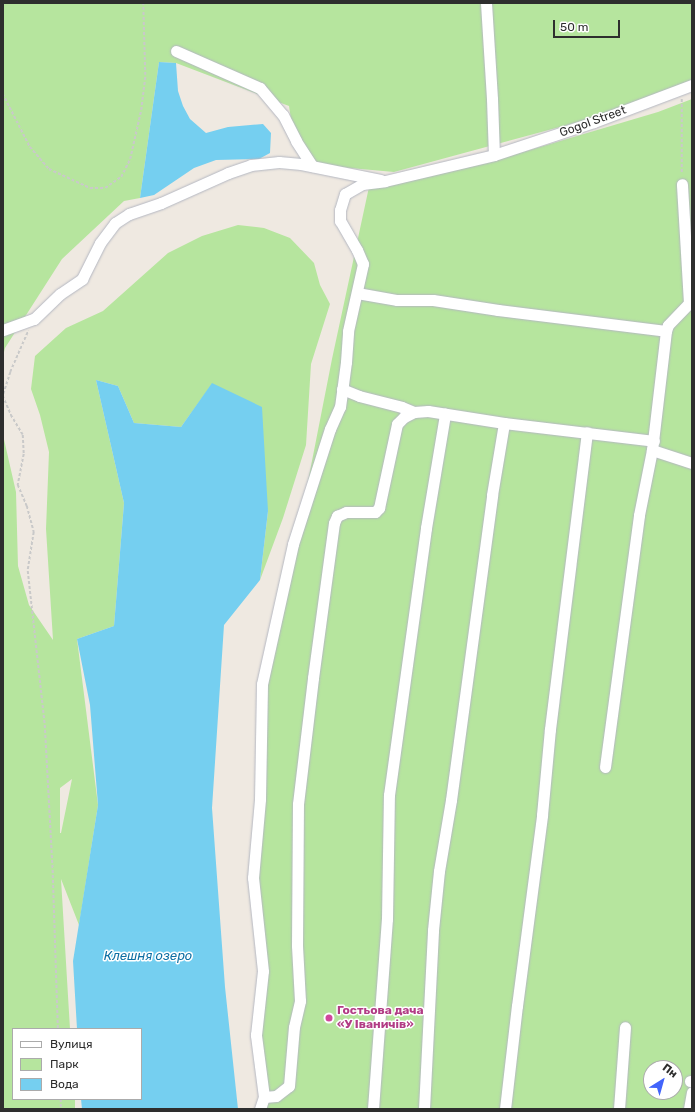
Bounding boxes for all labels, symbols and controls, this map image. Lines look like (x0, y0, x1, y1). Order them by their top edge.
scale bar (555, 12, 622, 38)
text: 50 m (560, 20, 588, 34)
street label: Gogol Street (558, 103, 628, 141)
water label: Клешня озеро (104, 948, 192, 964)
place label: Гостьова дача «У Іваничів» (337, 1004, 424, 1032)
marker: Гостьова дача «У Іваничів» (324, 1013, 334, 1023)
legend (12, 1028, 142, 1100)
text: Вулиця (50, 1037, 92, 1051)
text: Парк (50, 1057, 79, 1071)
north arrow (643, 1060, 683, 1100)
text: Пн (660, 1061, 680, 1081)
text: Вода (50, 1077, 79, 1091)

